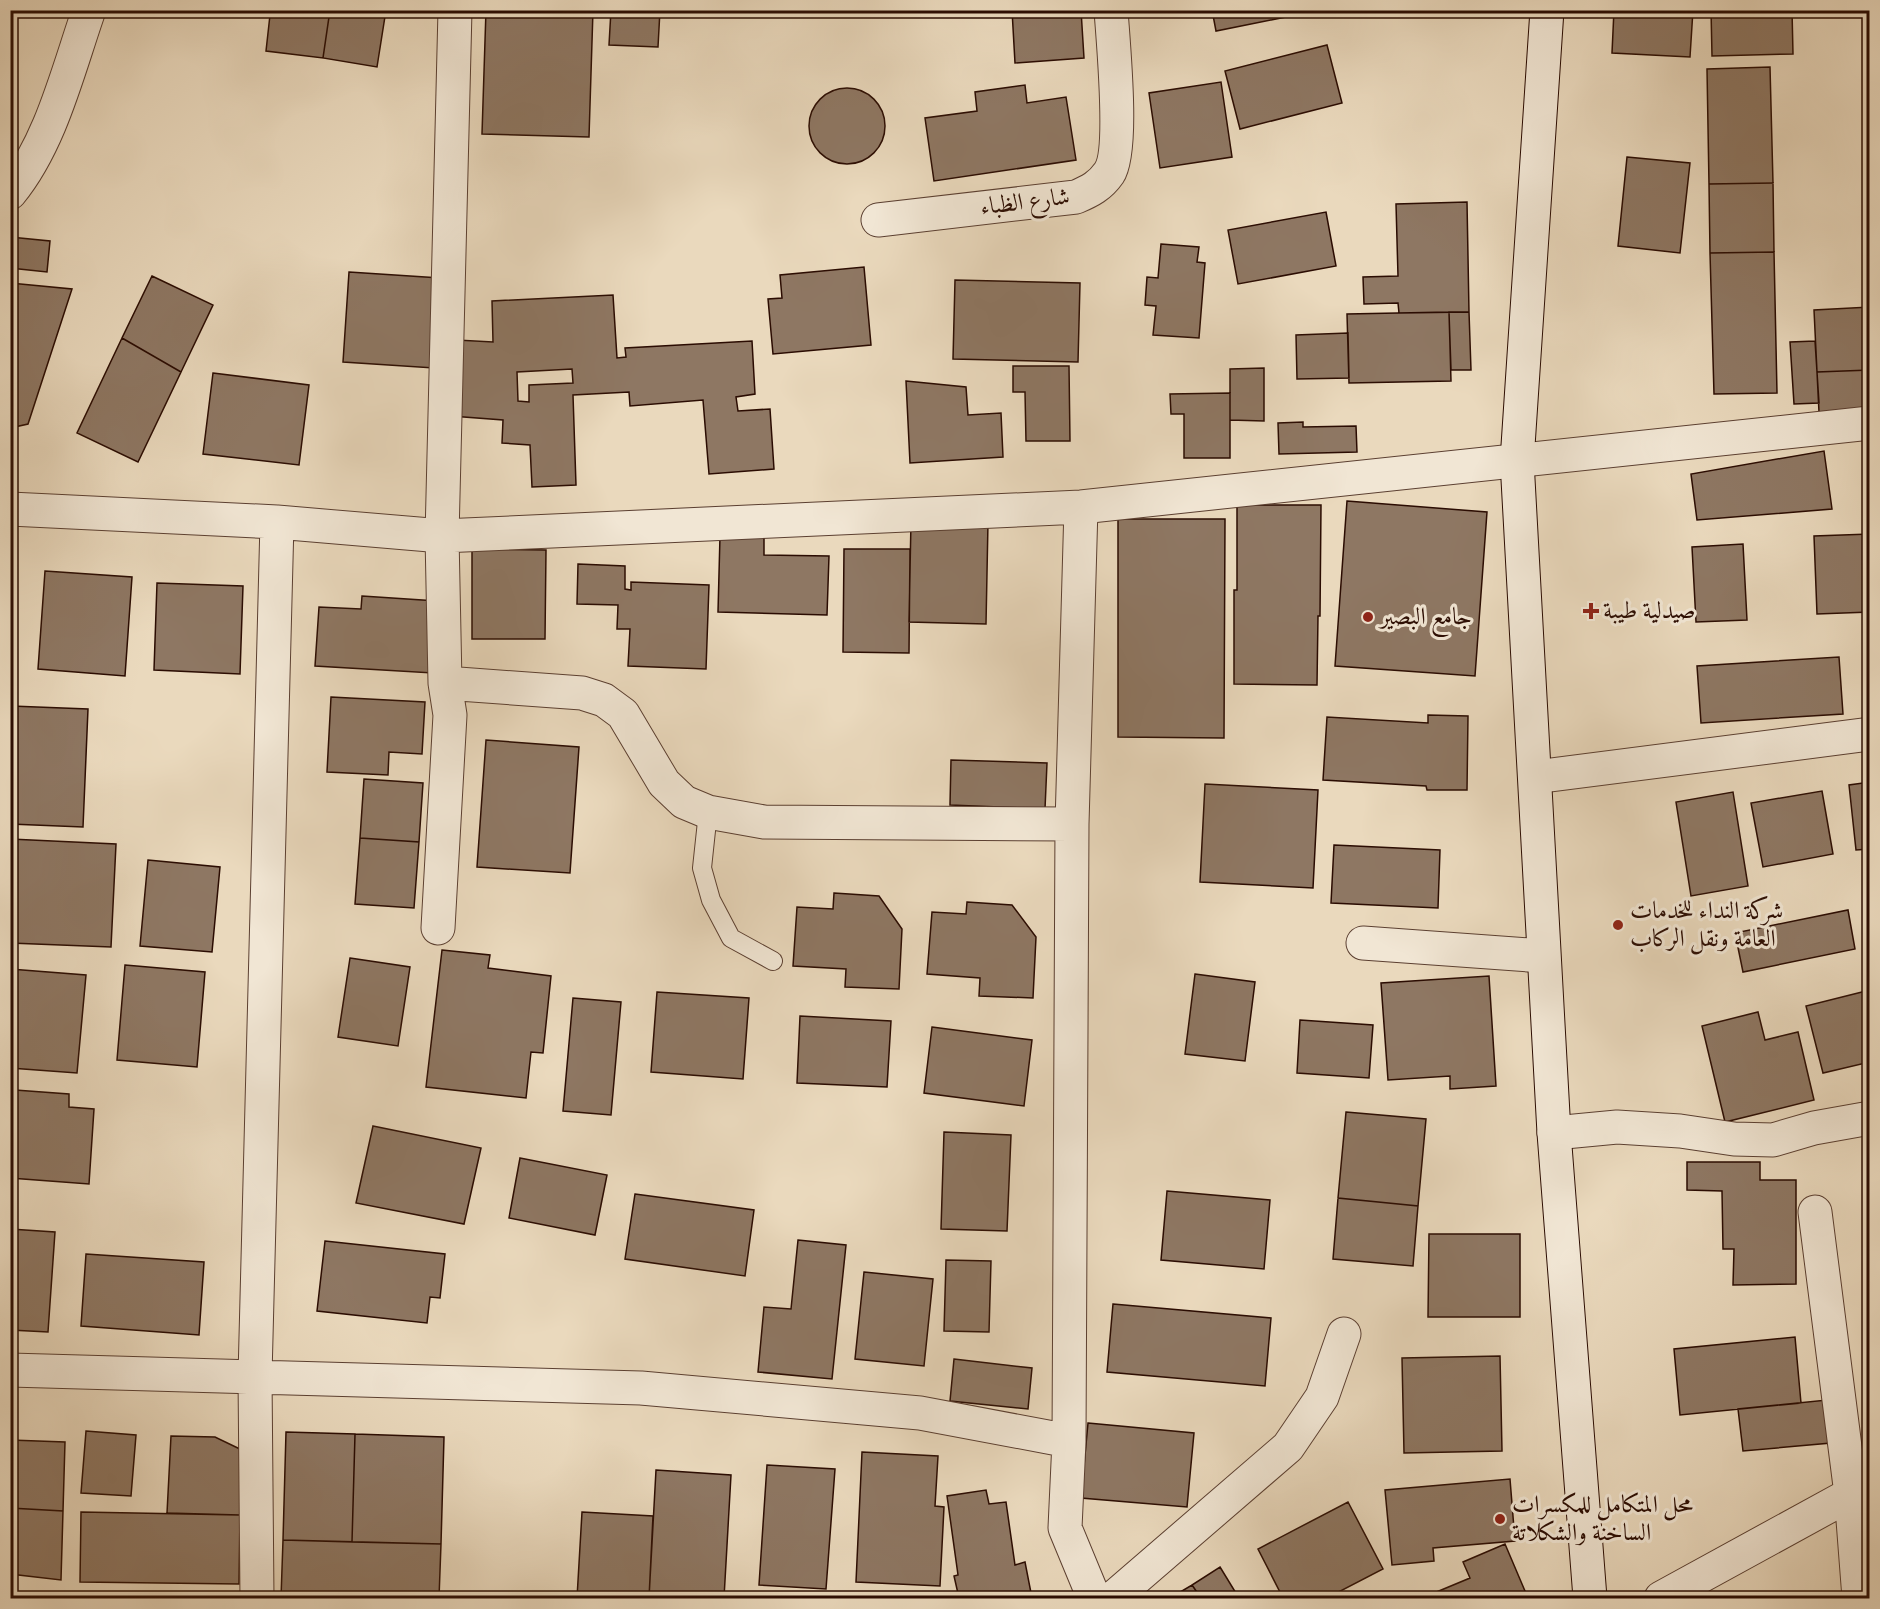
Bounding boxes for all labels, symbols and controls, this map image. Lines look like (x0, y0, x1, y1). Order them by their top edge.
street label: شارع الظباء (979, 182, 1072, 226)
place label: صيدلية طيبة (1603, 596, 1696, 626)
place label: جامع البصير (1377, 602, 1472, 638)
marker: صيدلية طيبة (1584, 604, 1598, 618)
marker: جامع البصير (1361, 610, 1375, 624)
place label: شركة النداء للخدمات العامة ونقل الركاب (1630, 895, 1783, 955)
marker: شركة النداء للخدمات العامة ونقل الركاب (1611, 918, 1625, 932)
place label: محل المتكامل للمكسرات الساخنة والشكلاتة (1512, 1490, 1694, 1548)
marker: محل المتكامل للمكسرات الساخنة والشكلاتة (1493, 1512, 1507, 1526)

